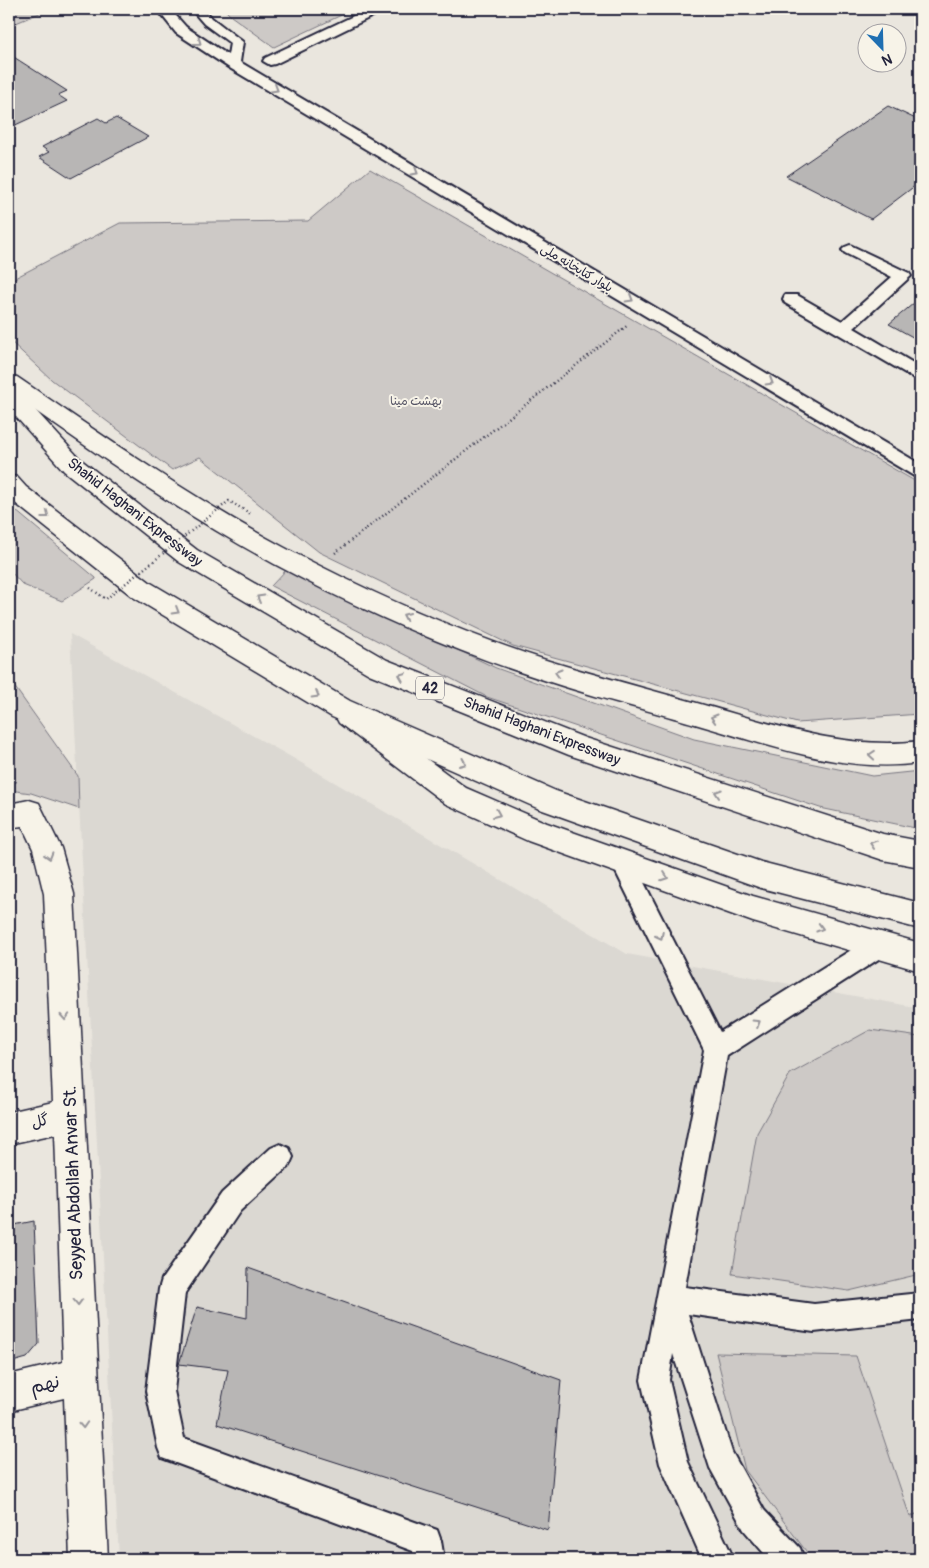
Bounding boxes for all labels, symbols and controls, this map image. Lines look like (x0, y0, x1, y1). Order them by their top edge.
north arrow (856, 22, 906, 72)
one-way arrow (192, 36, 202, 45)
text: N (879, 50, 895, 69)
one-way arrow (269, 83, 278, 93)
one-way arrow (409, 165, 418, 175)
street label: بلوار کتابخانه ملی (538, 241, 616, 296)
one-way arrow (625, 292, 634, 302)
one-way arrow (764, 376, 773, 386)
park label: بهشت مينا (390, 394, 442, 409)
street label: Shahid Haghani Expressway (63, 454, 207, 571)
one-way arrow (40, 509, 49, 517)
one-way arrow (256, 594, 265, 604)
one-way arrow (171, 605, 180, 615)
one-way arrow (402, 612, 411, 622)
one-way arrow (554, 668, 562, 678)
one-way arrow (398, 672, 407, 682)
road number: 42 (416, 676, 444, 700)
one-way arrow (310, 688, 319, 698)
street label: Shahid Haghani Expressway (461, 693, 623, 770)
one-way arrow (710, 714, 718, 724)
one-way arrow (867, 750, 875, 761)
one-way arrow (458, 757, 467, 768)
one-way arrow (715, 789, 723, 799)
one-way arrow (492, 807, 501, 818)
one-way arrow (869, 839, 877, 849)
one-way arrow (44, 851, 54, 860)
one-way arrow (660, 871, 669, 881)
one-way arrow (815, 922, 823, 932)
one-way arrow (654, 931, 664, 940)
one-way arrow (60, 1013, 71, 1021)
one-way arrow (752, 1020, 761, 1029)
street label: Seyyed Abdollah Anvar St. (59, 1085, 88, 1281)
street label: گل (30, 1110, 51, 1133)
one-way arrow (73, 1298, 83, 1306)
street label: نهم (28, 1370, 62, 1401)
one-way arrow (78, 1421, 89, 1429)

